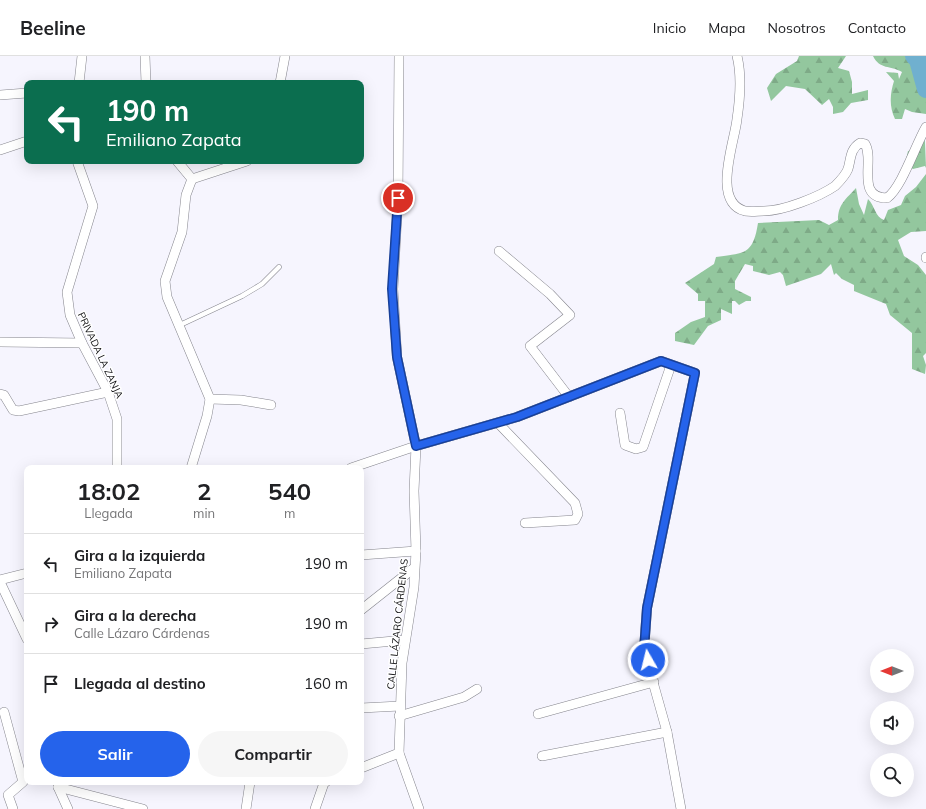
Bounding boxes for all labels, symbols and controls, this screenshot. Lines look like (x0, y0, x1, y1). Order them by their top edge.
text: Beeline (20, 16, 86, 40)
text: Inicio (653, 19, 686, 37)
text: Mapa (708, 19, 746, 37)
text: Nosotros (768, 19, 826, 37)
text: Contacto (848, 19, 906, 37)
text: 190 m (106, 93, 189, 128)
icon: left (40, 96, 92, 148)
text: Emiliano Zapata (106, 128, 242, 151)
pin (381, 181, 415, 215)
icon: arrive (387, 187, 409, 209)
street label: PRIVADA LA ZANJA (75, 310, 126, 401)
text: 18:02 (77, 476, 140, 506)
text: 2 (197, 476, 211, 506)
text: 540 (268, 476, 311, 506)
text: Llegada (84, 505, 133, 521)
text: min (193, 505, 215, 521)
text: m (284, 505, 295, 521)
text: Gira a la izquierda (74, 546, 205, 565)
icon: left (40, 553, 62, 575)
text: 190 m (304, 554, 348, 573)
street label: CALLE LÁZARO CÁRDENAS (384, 558, 411, 690)
text: Emiliano Zapata (74, 565, 172, 581)
text: Gira a la derecha (74, 606, 196, 625)
icon: right (40, 613, 62, 635)
text: 190 m (304, 614, 348, 633)
text: Calle Lázaro Cárdenas (74, 625, 210, 641)
position arrow (627, 639, 669, 681)
north arrow (870, 649, 914, 693)
map controls (870, 649, 914, 797)
icon: arrive (40, 673, 62, 695)
text: Llegada al destino (74, 674, 206, 693)
text: 160 m (304, 674, 348, 693)
button: sound (870, 701, 914, 745)
button: Salir (40, 731, 190, 777)
button: Compartir (198, 731, 348, 777)
button: search (870, 753, 914, 797)

